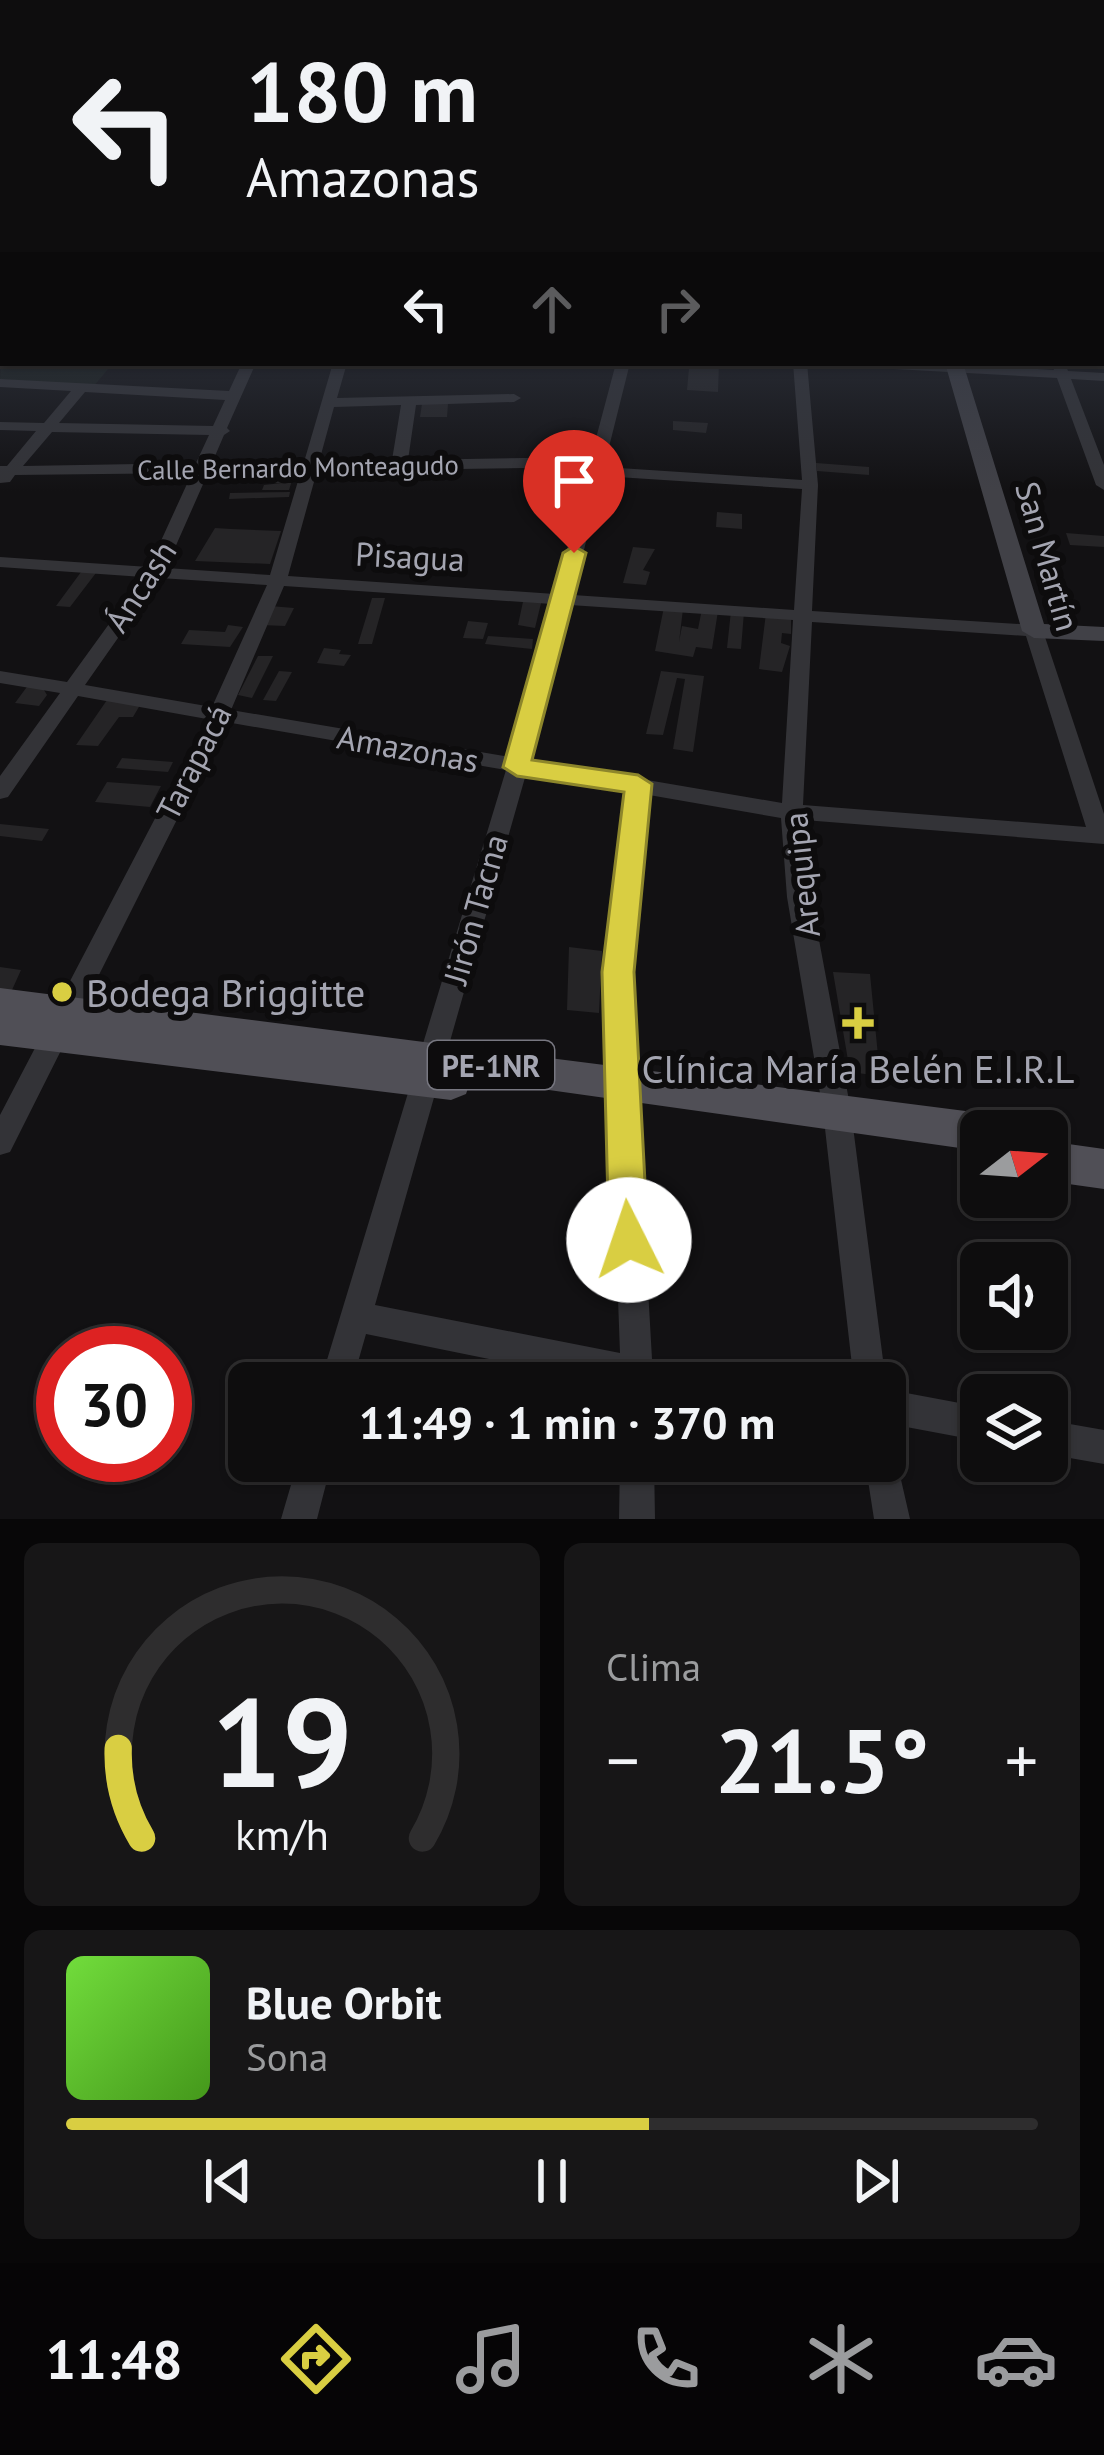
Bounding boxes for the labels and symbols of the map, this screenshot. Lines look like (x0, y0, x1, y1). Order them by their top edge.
pin (523, 430, 625, 553)
street label: Calle Bernardo Monteagudo (137, 447, 459, 487)
street label: San Martín (1006, 476, 1090, 636)
street label: Áncash (95, 532, 185, 640)
street label: Pisagua (354, 532, 466, 580)
street label: Tarapacá (146, 697, 240, 827)
street label: Amazonas (334, 714, 482, 782)
street label: Arequipa (773, 810, 829, 940)
street label: Jirón Tacna (433, 829, 517, 991)
place label: Bodega Briggitte (86, 967, 365, 1018)
marker: Bodega Briggitte (49, 979, 75, 1005)
marker: Clínica María Belén E.I.R.L (842, 1007, 874, 1039)
road number: PE-1NR (428, 1041, 554, 1089)
place label: Clínica María Belén E.I.R.L (641, 1043, 1075, 1094)
north arrow (960, 1110, 1068, 1218)
position arrow (566, 1177, 692, 1303)
speed limit sign: 30 (36, 1326, 192, 1482)

